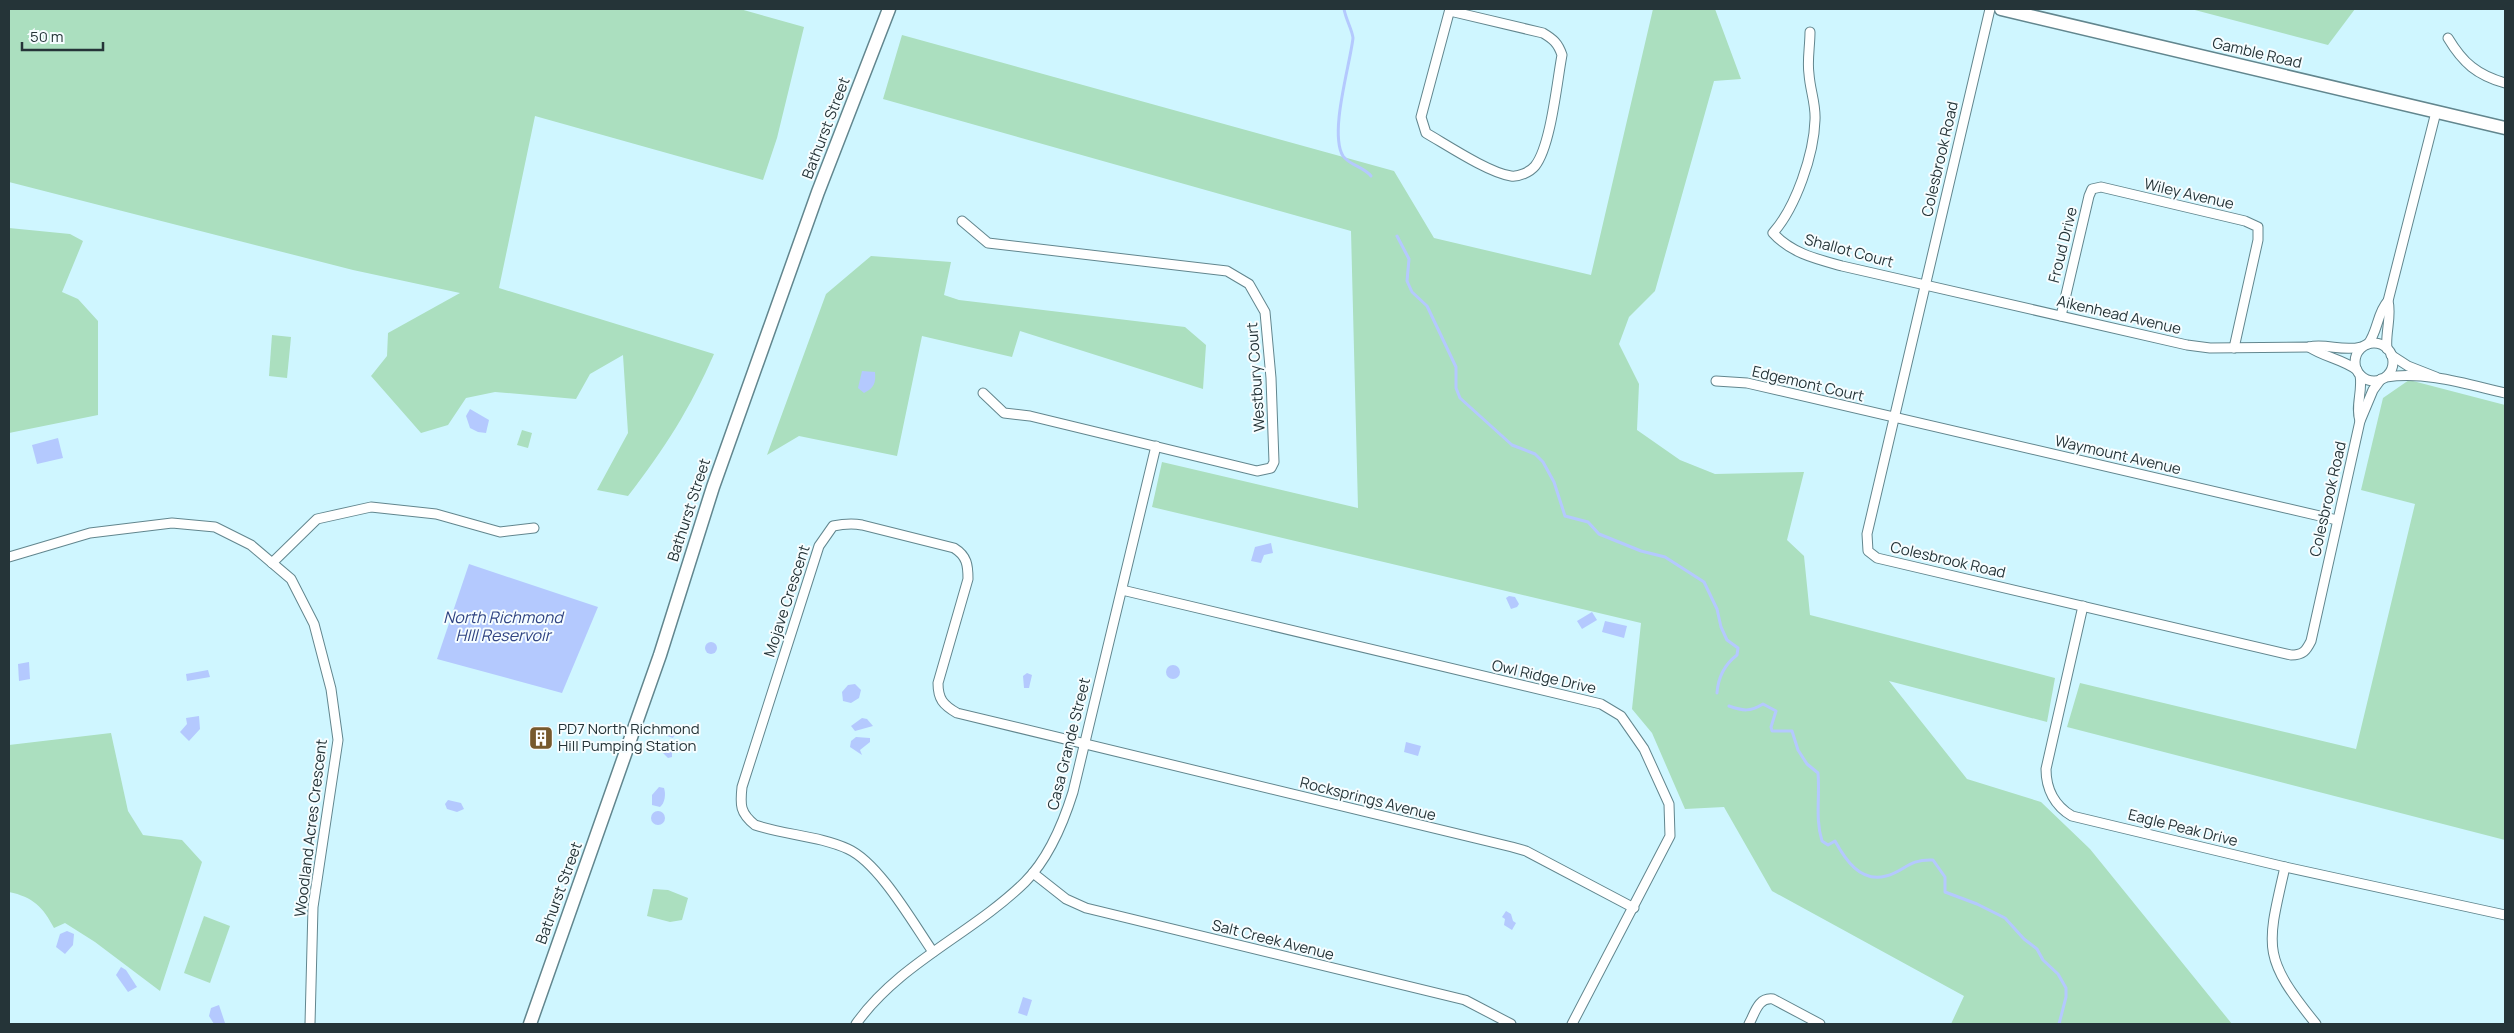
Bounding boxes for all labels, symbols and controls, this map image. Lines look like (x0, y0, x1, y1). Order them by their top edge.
scale bar (22, 20, 104, 52)
text: 50 m (30, 26, 64, 47)
street label: Gamble Road (2210, 32, 2304, 73)
street label: Bathurst Street (796, 74, 855, 182)
street label: Colesbrook Road (1916, 99, 1963, 219)
street label: Wiley Avenue (2142, 173, 2236, 214)
street label: Froud Drive (2043, 204, 2082, 285)
street label: Shallot Court (1802, 229, 1896, 272)
street label: Aikenhead Avenue (2055, 290, 2183, 339)
street label: Westbury Court (1241, 322, 1270, 433)
street label: Edgemont Court (1750, 360, 1866, 407)
street label: Waymount Avenue (2053, 430, 2183, 479)
street label: Colesbrook Road (2304, 439, 2351, 559)
street label: Bathurst Street (662, 456, 715, 564)
street label: Colesbrook Road (1888, 536, 2008, 583)
street label: Mojave Crescent (759, 542, 815, 660)
water label: North Richmond HIll Reservoir (443, 606, 565, 646)
street label: Owl Ridge Drive (1490, 654, 1599, 699)
street label: Casa Grande Street (1042, 675, 1095, 812)
place label: PD7 North Richmond Hill Pumping Station (558, 718, 700, 756)
building icon: PD7 North Richmond Hill Pumping Station (528, 725, 554, 751)
street label: Woodland Acres Crescent (289, 738, 332, 918)
street label: Rocksprings Avenue (1298, 771, 1439, 826)
street label: Eagle Peak Drive (2126, 804, 2240, 851)
street label: Bathurst Street (530, 839, 587, 947)
street label: Salt Creek Avenue (1210, 914, 1337, 965)

